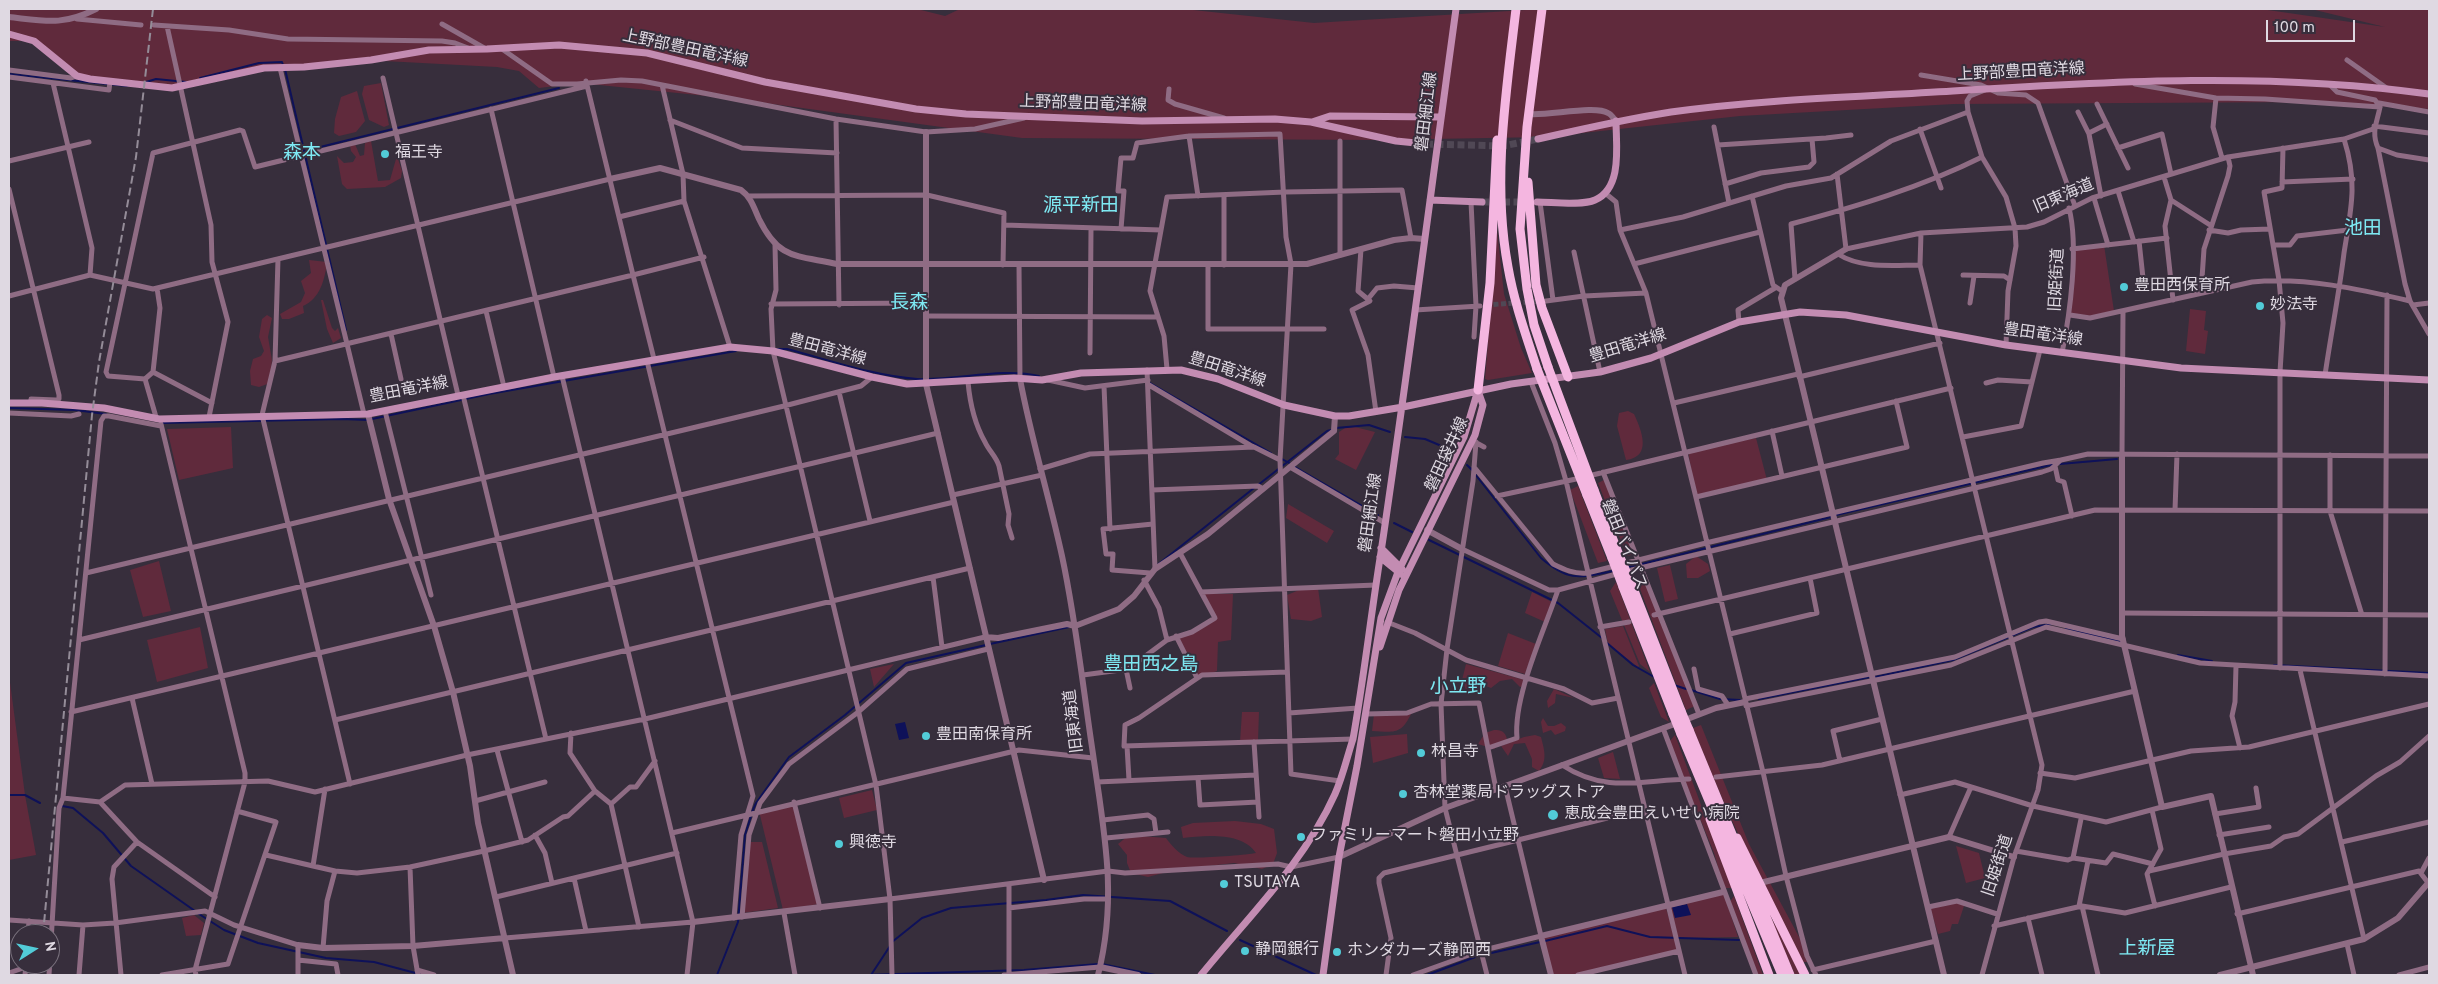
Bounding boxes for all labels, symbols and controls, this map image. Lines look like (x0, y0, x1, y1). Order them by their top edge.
scale bar (2268, 10, 2357, 42)
text: 100 m (2274, 19, 2315, 38)
street label: 上野部豊田竜洋線 (620, 27, 750, 73)
street label: 上野部豊田竜洋線 (1957, 60, 2085, 86)
street label: 磐田細江線 (1414, 71, 1442, 153)
street label: 上野部豊田竜洋線 (1019, 93, 1147, 117)
district label: 森本 (283, 143, 321, 165)
place label: 福王寺 (395, 144, 443, 164)
marker: 福王寺 (379, 148, 391, 160)
street label: 旧東海道 (2031, 176, 2097, 218)
district label: 源平新田 (1043, 196, 1119, 218)
district label: 池田 (2344, 219, 2382, 241)
street label: 旧姫街道 (2047, 248, 2069, 312)
place label: 豊田西保育所 (2134, 277, 2230, 297)
marker: 豊田西保育所 (2118, 281, 2130, 293)
district label: 長森 (890, 293, 928, 315)
place label: 妙法寺 (2270, 296, 2318, 316)
marker: 妙法寺 (2254, 300, 2266, 312)
street label: 豊田竜洋線 (2002, 321, 2084, 351)
street label: 豊田竜洋線 (1587, 326, 1669, 368)
street label: 豊田竜洋線 (786, 331, 868, 371)
street label: 豊田竜洋線 (1186, 350, 1268, 392)
street label: 豊田竜洋線 (368, 374, 450, 408)
street label: 磐田袋井線 (1422, 415, 1474, 495)
street label: 磐田細江線 (1357, 472, 1387, 554)
street label: 磐田バイパス (1596, 497, 1650, 593)
district label: 豊田西之島 (1104, 655, 1198, 677)
district label: 小立野 (1430, 677, 1486, 699)
street label: 旧東海道 (1062, 688, 1088, 754)
place label: 豊田南保育所 (936, 726, 1032, 746)
marker: 豊田南保育所 (920, 730, 932, 742)
place label: 林昌寺 (1431, 743, 1479, 763)
marker: 林昌寺 (1415, 747, 1427, 759)
place label: 杏林堂薬局ドラッグストア (1413, 784, 1605, 804)
marker: 杏林堂薬局ドラッグストア (1397, 788, 1409, 800)
place label: 恵成会豊田えいせい病院 (1564, 805, 1740, 825)
marker: 恵成会豊田えいせい病院 (1546, 808, 1560, 822)
place label: ファミリーマート磐田小立野 (1311, 827, 1519, 847)
marker: ファミリーマート磐田小立野 (1295, 831, 1307, 843)
street label: 旧姫街道 (1980, 833, 2018, 899)
place label: 興徳寺 (849, 834, 897, 854)
marker: 興徳寺 (833, 838, 845, 850)
place label: TSUTAYA (1234, 874, 1300, 894)
marker: TSUTAYA (1218, 878, 1230, 890)
north arrow (10, 924, 60, 974)
district label: 上新屋 (2119, 939, 2175, 961)
text: N (40, 940, 59, 953)
place label: 静岡銀行 (1255, 941, 1319, 961)
place label: ホンダカーズ静岡西 (1347, 942, 1491, 962)
marker: 静岡銀行 (1239, 945, 1251, 957)
marker: ホンダカーズ静岡西 (1331, 946, 1343, 958)

